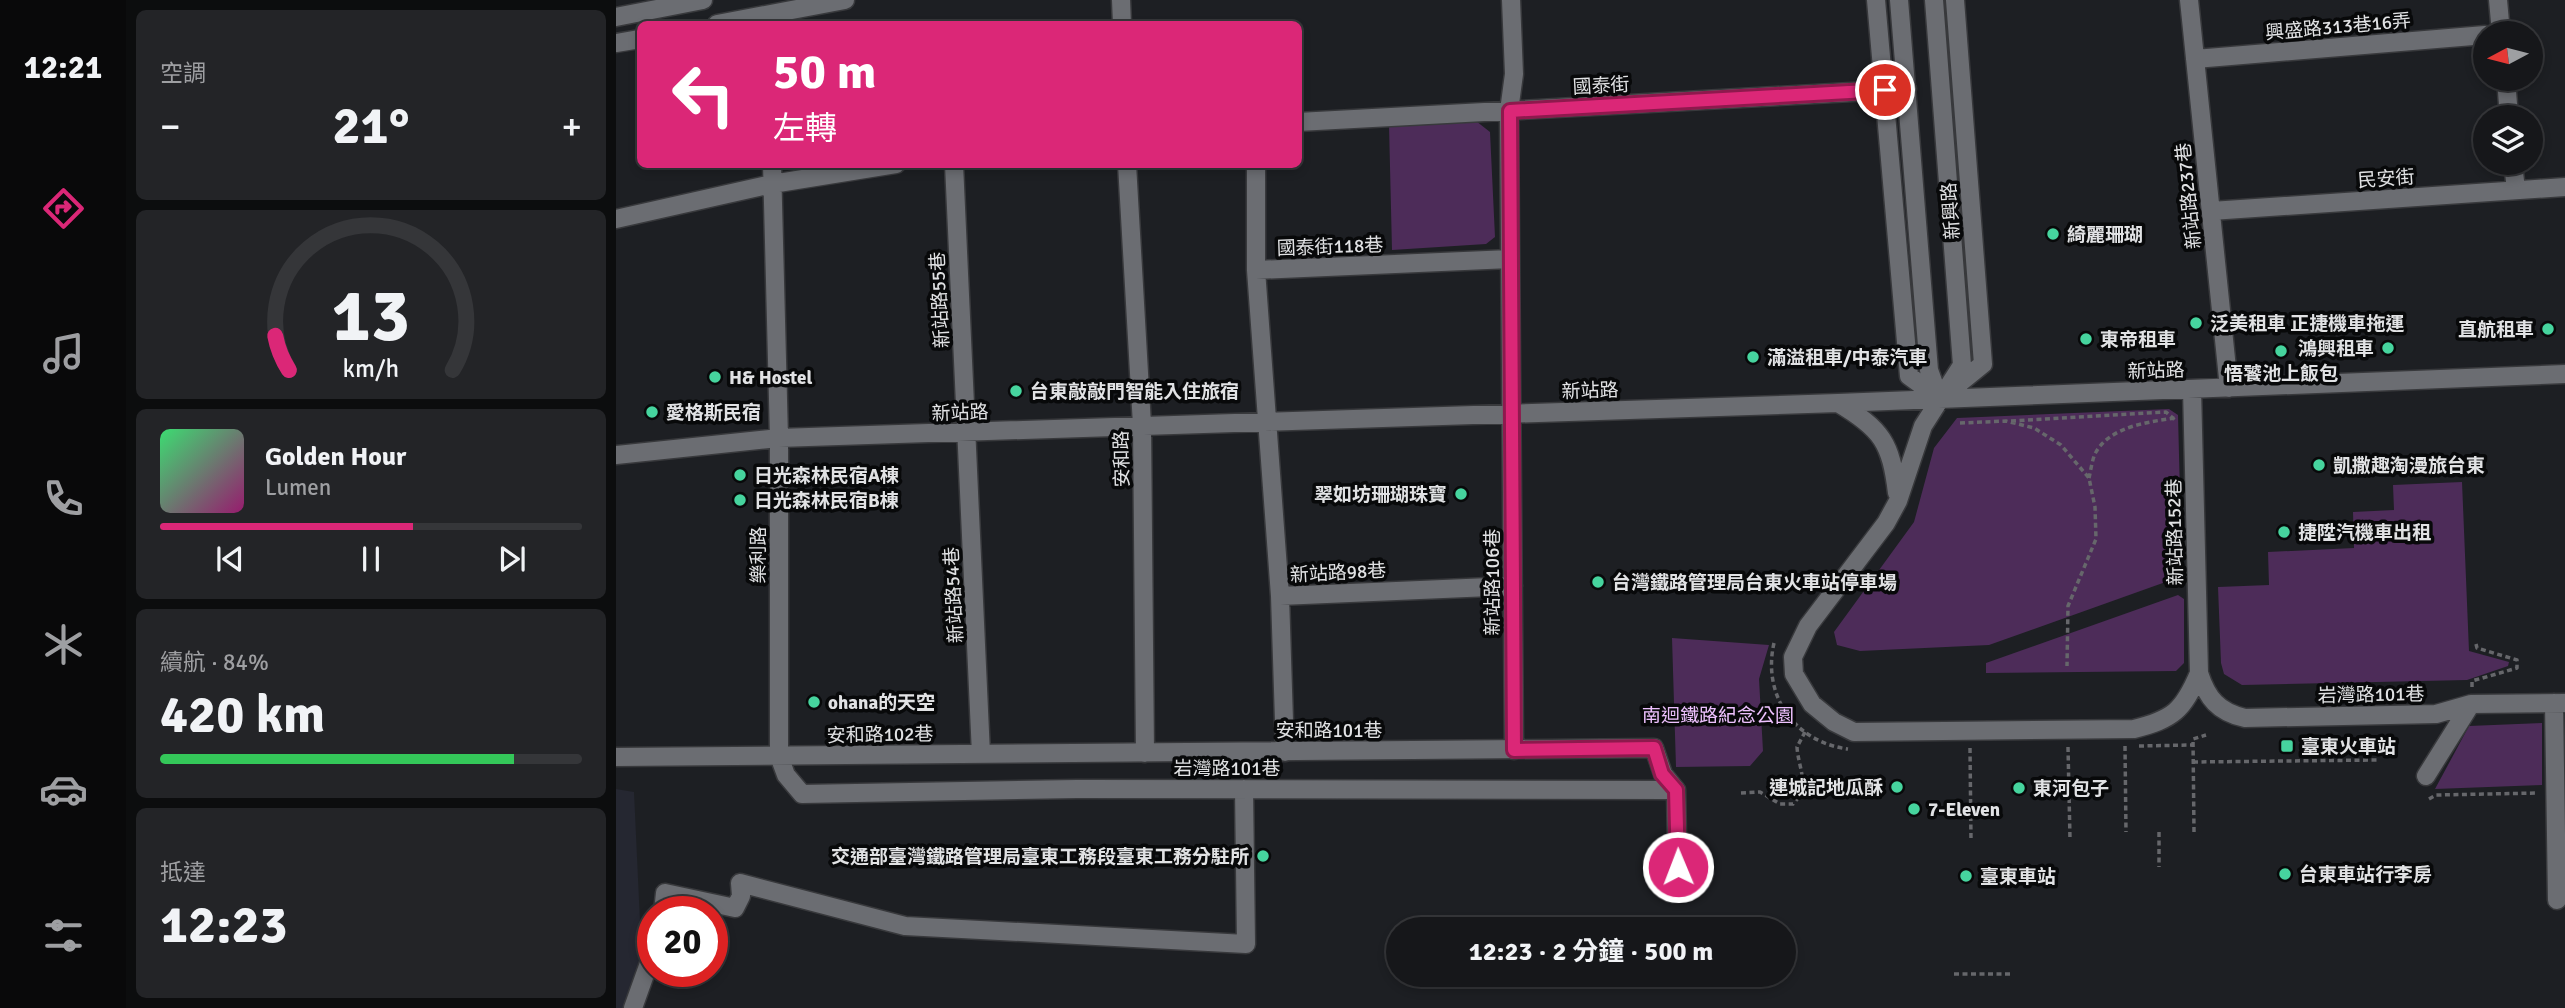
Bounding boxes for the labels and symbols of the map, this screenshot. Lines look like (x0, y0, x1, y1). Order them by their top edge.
street label: 興盛路313巷16弄 (2264, 9, 2412, 45)
north arrow (2473, 21, 2543, 91)
pin (1855, 60, 1915, 120)
street label: 國泰街 (1572, 73, 1630, 99)
street label: 新站路237巷 (2171, 142, 2207, 250)
street label: 民安街 (2357, 165, 2415, 193)
street label: 新興路 (1937, 182, 1965, 240)
place label: 綺麗珊瑚 (2067, 223, 2143, 247)
marker: 綺麗珊瑚 (2045, 226, 2061, 242)
street label: 國泰街118巷 (1276, 233, 1384, 261)
street label: 新站路55巷 (925, 251, 955, 349)
place label: 泛美租車 正捷機車拖運 (2210, 312, 2404, 336)
marker: 泛美租車 正捷機車拖運 (2188, 315, 2204, 331)
place label: 直航租車 (2458, 318, 2534, 342)
marker: 直航租車 (2540, 321, 2556, 337)
place label: 東帝租車 (2100, 328, 2176, 352)
marker: 東帝租車 (2078, 331, 2094, 347)
place label: 鴻興租車 (2298, 337, 2374, 361)
marker: 鴻興租車 (2380, 340, 2396, 356)
marker: 悟饕池上飯包 (2273, 343, 2289, 359)
place label: 滿溢租車/中泰汽車 (1767, 346, 1928, 370)
marker: 滿溢租車/中泰汽車 (1745, 349, 1761, 365)
street label: 新站路 (2127, 358, 2185, 384)
place label: 悟饕池上飯包 (2224, 362, 2338, 386)
place label: H& Hostel (729, 366, 812, 390)
marker: H& Hostel (707, 369, 723, 385)
street label: 新站路 (1561, 378, 1619, 404)
place label: 台東敲敲門智能入住旅宿 (1030, 380, 1239, 404)
marker: 台東敲敲門智能入住旅宿 (1008, 383, 1024, 399)
street label: 新站路 (931, 400, 989, 426)
place label: 愛格斯民宿 (666, 401, 761, 425)
marker: 愛格斯民宿 (644, 404, 660, 420)
street label: 安和路 (1110, 430, 1134, 488)
place label: 凱撒趣淘漫旅台東 (2333, 454, 2485, 478)
marker: 凱撒趣淘漫旅台東 (2311, 457, 2327, 473)
place label: 日光森林民宿A棟 (754, 464, 899, 488)
marker: 日光森林民宿A棟 (732, 467, 748, 483)
street label: 新站路152巷 (2162, 478, 2188, 586)
place label: 翠如坊珊瑚珠寶 (1314, 483, 1447, 507)
marker: 翠如坊珊瑚珠寶 (1453, 486, 1469, 502)
place label: 日光森林民宿B棟 (754, 489, 899, 513)
marker: 日光森林民宿B棟 (732, 492, 748, 508)
place label: 捷陞汽機車出租 (2298, 521, 2431, 545)
marker: 捷陞汽機車出租 (2276, 524, 2292, 540)
street label: 樂利路 (747, 526, 771, 584)
street label: 新站路106巷 (1481, 529, 1505, 635)
street label: 新站路54巷 (939, 546, 969, 644)
street label: 新站路98巷 (1289, 558, 1387, 588)
place label: 台灣鐵路管理局台東火車站停車場 (1612, 571, 1897, 595)
marker: 台灣鐵路管理局台東火車站停車場 (1590, 574, 1606, 590)
street label: 岩灣路101巷 (2317, 682, 2425, 708)
place label: ohana的天空 (828, 691, 935, 715)
marker: ohana的天空 (806, 694, 822, 710)
park label: 南迴鐵路紀念公園 (1642, 704, 1794, 728)
street label: 安和路101巷 (1276, 719, 1382, 743)
street label: 安和路102巷 (826, 722, 934, 748)
place label: 臺東火車站 (2301, 735, 2396, 759)
marker: 臺東火車站 (2279, 738, 2295, 754)
street label: 岩灣路101巷 (1174, 757, 1280, 781)
place label: 連城記地瓜酥 (1769, 776, 1883, 800)
place label: 東河包子 (2033, 777, 2109, 801)
marker: 連城記地瓜酥 (1889, 779, 1905, 795)
marker: 東河包子 (2011, 780, 2027, 796)
place label: 7-Eleven (1928, 798, 2000, 822)
marker: 7-Eleven (1906, 801, 1922, 817)
position arrow (1641, 830, 1715, 904)
place label: 交通部臺灣鐵路管理局臺東工務段臺東工務分駐所 (831, 845, 1249, 869)
marker: 交通部臺灣鐵路管理局臺東工務段臺東工務分駐所 (1255, 848, 1271, 864)
place label: 台東車站行李房 (2299, 863, 2432, 887)
place label: 臺東車站 (1980, 865, 2056, 889)
marker: 台東車站行李房 (2277, 866, 2293, 882)
marker: 臺東車站 (1958, 868, 1974, 884)
speed limit sign: 20 (637, 896, 728, 987)

